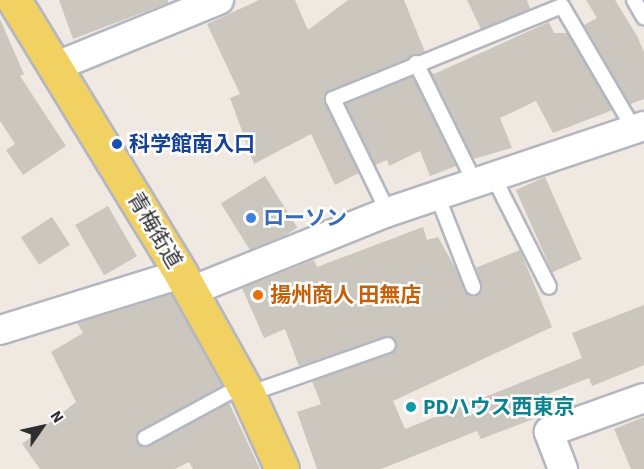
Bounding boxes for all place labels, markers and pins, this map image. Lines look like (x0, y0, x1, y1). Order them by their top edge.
place label: 科学館南入口 (129, 131, 255, 157)
marker: 科学館南入口 (110, 137, 124, 151)
place label: ローソン (263, 205, 347, 231)
marker: ローソン (244, 211, 258, 225)
place label: 揚州商人 田無店 (270, 282, 421, 308)
marker: 揚州商人 田無店 (251, 288, 265, 302)
place label: PDハウス西東京 (423, 394, 575, 420)
marker: PDハウス西東京 (404, 400, 418, 414)

